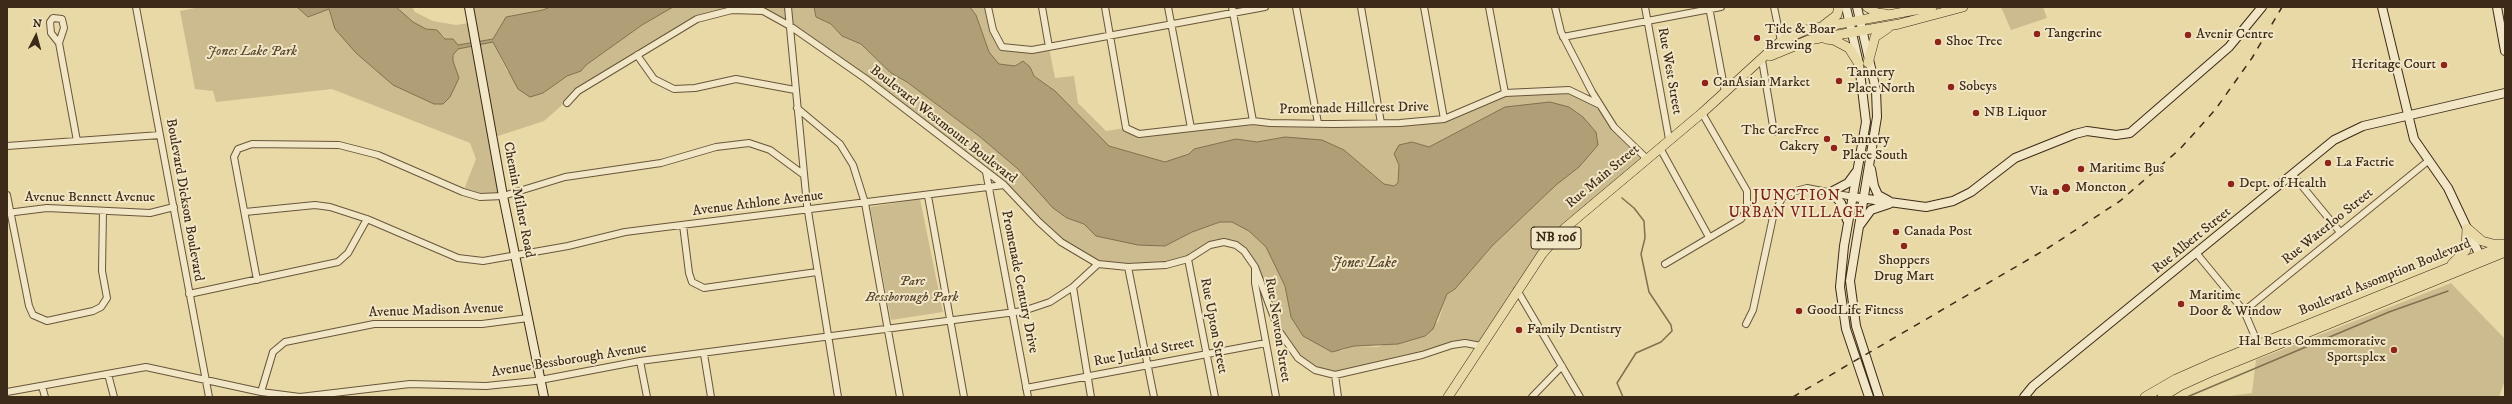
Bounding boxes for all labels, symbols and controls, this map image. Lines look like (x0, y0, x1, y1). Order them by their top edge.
north arrow (16, 16, 56, 56)
text: N (32, 17, 42, 31)
place label: Tide & Boar Brewing (1765, 22, 1836, 54)
street label: Rue West Street (1653, 26, 1685, 116)
place label: Tangerine (2045, 26, 2102, 42)
place label: Avenir Centre (2196, 27, 2274, 43)
marker: Tangerine (2032, 29, 2042, 39)
marker: Avenir Centre (2183, 30, 2193, 40)
marker: Tide & Boar Brewing (1752, 33, 1762, 43)
place label: Shoe Tree (1946, 34, 2002, 50)
marker: Shoe Tree (1933, 37, 1943, 47)
park label: Jones Lake Park (207, 44, 297, 60)
place label: Heritage Court (2351, 57, 2436, 73)
marker: Heritage Court (2439, 60, 2449, 70)
street label: Boulevard Westmount Boulevard (866, 62, 1020, 188)
place label: Tannery Place North (1847, 65, 1915, 98)
place label: CanAsian Market (1713, 75, 1810, 91)
marker: Tannery Place North (1834, 76, 1844, 86)
marker: CanAsian Market (1700, 78, 1710, 88)
place label: Sobeys (1959, 79, 1997, 95)
marker: Sobeys (1946, 82, 1956, 92)
street label: Promenade Hillcrest Drive (1279, 99, 1429, 119)
place label: NB Liquor (1984, 105, 2047, 121)
marker: NB Liquor (1971, 108, 1981, 118)
street label: Boulevard Dickson Boulevard (161, 117, 207, 283)
place label: The CareFree Cakery (1741, 123, 1819, 156)
place label: Tannery Place South (1842, 132, 1908, 164)
marker: The CareFree Cakery (1822, 134, 1832, 144)
street label: Chemin Milner Road (499, 141, 537, 259)
street label: Rue Main Street (1563, 141, 1643, 213)
marker: Tannery Place South (1829, 143, 1839, 153)
place label: La Factrie (2336, 155, 2394, 171)
marker: La Factrie (2323, 158, 2333, 168)
place label: Maritime Bus (2089, 161, 2164, 177)
marker: Maritime Bus (2076, 164, 2086, 174)
place label: Dept. of Health (2239, 176, 2327, 192)
marker: Dept. of Health (2226, 179, 2236, 189)
place label: Moncton (2075, 180, 2126, 196)
marker: Moncton (2060, 182, 2072, 194)
place label: Via (2030, 184, 2048, 200)
street label: Rue Waterloo Street (2279, 185, 2377, 269)
marker: Via (2051, 187, 2061, 197)
street label: Avenue Athlone Avenue (692, 188, 824, 220)
district label: JUNCTION URBAN VILLAGE (1728, 188, 1866, 223)
street label: Avenue Bennett Avenue (25, 190, 155, 206)
street label: Rue Albert Street (2149, 204, 2235, 278)
street label: Promenade Century Drive (997, 209, 1041, 355)
place label: Canada Post (1904, 224, 1972, 240)
road number: NB 106 (1531, 227, 1581, 249)
marker: Canada Post (1891, 227, 1901, 237)
street label: Boulevard Assomption Boulevard (2296, 236, 2474, 320)
marker: Shoppers Drug Mart (1899, 241, 1909, 251)
place label: Shoppers Drug Mart (1874, 253, 1934, 286)
water label: Jones Lake (1332, 255, 1396, 273)
park label: Parc Bessborough Park (866, 274, 958, 306)
street label: Rue Upton Street (1195, 277, 1231, 375)
street label: Rue Newton Street (1260, 277, 1294, 383)
place label: Maritime Door & Window (2189, 288, 2281, 320)
marker: Maritime Door & Window (2176, 299, 2186, 309)
street label: Avenue Madison Avenue (368, 300, 504, 322)
place label: GoodLife Fitness (1807, 303, 1903, 319)
marker: GoodLife Fitness (1794, 306, 1804, 316)
place label: Family Dentistry (1527, 322, 1621, 338)
marker: Family Dentistry (1514, 325, 1524, 335)
place label: Hal Betts Commemorative Sportsplex (2238, 334, 2386, 366)
street label: Rue Jutland Street (1092, 335, 1196, 371)
street label: Avenue Bessborough Avenue (490, 340, 648, 382)
marker: Hal Betts Commemorative Sportsplex (2389, 345, 2399, 355)

